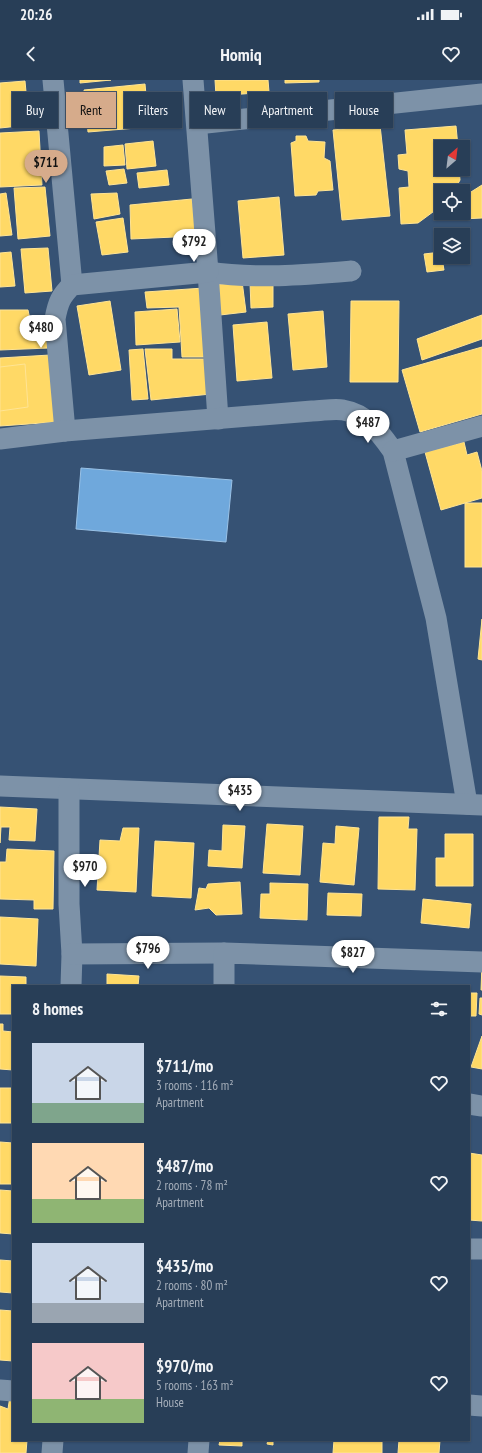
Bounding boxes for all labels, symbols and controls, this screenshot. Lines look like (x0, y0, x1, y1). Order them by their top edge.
text: 20:26 (20, 5, 52, 24)
icon: back (20, 43, 42, 65)
text: Homiq (220, 43, 262, 66)
icon: heart (440, 43, 462, 65)
chip: Buy (12, 92, 58, 128)
chip: Rent (66, 92, 116, 128)
chip: Filters (124, 92, 182, 128)
chip: New (190, 92, 240, 128)
chip: Apartment (248, 92, 327, 128)
chip: House (335, 92, 393, 128)
north arrow (434, 140, 470, 176)
map controls (434, 140, 470, 264)
pin: $711 (22, 150, 70, 184)
text: $711 (34, 154, 58, 171)
button: locate (434, 184, 470, 220)
button: layers (434, 228, 470, 264)
pin: $792 (170, 229, 218, 263)
text: $792 (182, 233, 206, 250)
pin: $480 (17, 315, 65, 349)
text: $480 (29, 319, 53, 336)
pin: $487 (344, 410, 392, 444)
text: $487 (356, 414, 380, 431)
pin: $435 (216, 778, 264, 812)
text: $435 (228, 782, 252, 799)
pin: $970 (61, 854, 109, 888)
text: $970 (73, 858, 97, 875)
pin: $796 (124, 936, 172, 970)
text: $796 (136, 940, 160, 957)
pin: $827 (329, 940, 377, 974)
text: $827 (341, 944, 365, 961)
text: 8 homes (32, 998, 83, 1020)
icon: filters (428, 998, 450, 1020)
text: $711/mo (156, 1055, 213, 1077)
icon: home (64, 1059, 112, 1107)
icon: heart (428, 1072, 450, 1094)
text: 3 rooms · 116 m² (156, 1077, 234, 1094)
text: Apartment (156, 1094, 204, 1111)
text: $487/mo (156, 1155, 213, 1177)
icon: home (64, 1159, 112, 1207)
icon: heart (428, 1172, 450, 1194)
text: 2 rooms · 78 m² (156, 1177, 228, 1194)
text: Apartment (156, 1194, 204, 1211)
text: $435/mo (156, 1255, 213, 1277)
icon: home (64, 1259, 112, 1307)
icon: heart (428, 1272, 450, 1294)
text: 2 rooms · 80 m² (156, 1277, 228, 1294)
text: Apartment (156, 1294, 204, 1311)
text: $970/mo (156, 1355, 213, 1377)
icon: home (64, 1359, 112, 1407)
icon: heart (428, 1372, 450, 1394)
text: 5 rooms · 163 m² (156, 1377, 234, 1394)
text: House (156, 1394, 184, 1411)

